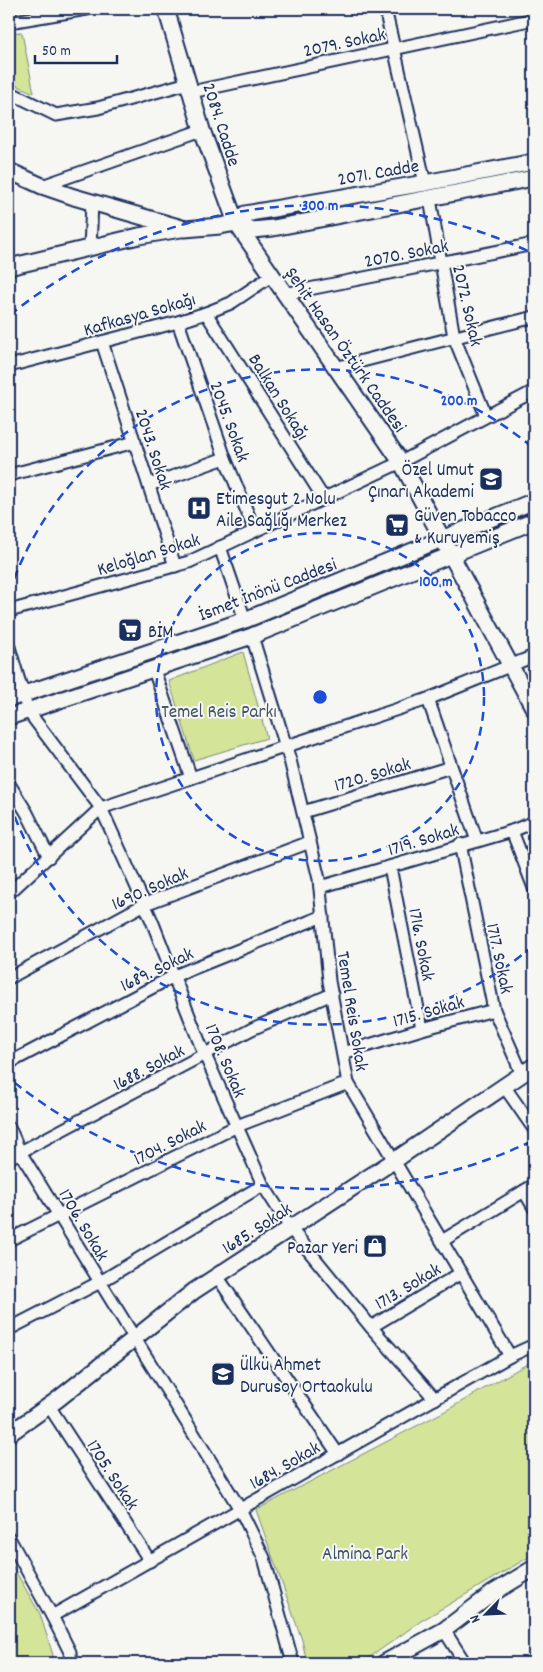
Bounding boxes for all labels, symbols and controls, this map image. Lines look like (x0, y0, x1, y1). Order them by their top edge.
street label: 2079. Sokak (301, 22, 389, 66)
scale bar (35, 32, 118, 64)
text: 50 m (42, 41, 71, 63)
street label: 2084. Cadde (194, 80, 246, 170)
street label: 2071. Cadde (336, 154, 421, 195)
text: 300 m (302, 196, 338, 218)
street label: 2070. Sokak (362, 234, 451, 277)
street label: 2072. Sokak (443, 262, 488, 349)
street label: Şehit Hasan Öztürk Caddesi (277, 263, 412, 440)
street label: Kafkasya Sokağı (81, 287, 199, 345)
street label: Balkan Sokağı (240, 349, 314, 446)
street label: 2045. Sokak (201, 378, 255, 467)
text: 200 m (441, 391, 477, 413)
street label: 2043. Sokak (126, 406, 178, 494)
place label: Özel Umut Çınarı Akademi (368, 458, 475, 507)
school or university icon: Özel Umut Çınarı Akademi (478, 466, 504, 492)
place label: Etimesgut 2 Nolu Aile Sağlığı Merkez (216, 487, 347, 536)
hospital icon: Etimesgut 2 Nolu Aile Sağlığı Merkez (186, 495, 212, 521)
place label: Güven Tobacco & Kuruyemiş (414, 504, 516, 553)
supermarket icon: Güven Tobacco & Kuruyemiş (384, 512, 410, 538)
street label: Keloğlan Sokak (94, 528, 204, 585)
street label: İsmet İnönü Caddesi (195, 552, 342, 630)
text: 100 m (419, 572, 453, 594)
supermarket icon: BİM (117, 617, 143, 643)
place label: BİM (148, 620, 173, 647)
centre of rings (311, 688, 329, 706)
park label: Temel Reis Parkı (161, 700, 277, 727)
street label: 1720. Sokak (331, 752, 415, 801)
street label: 1719. Sokak (385, 818, 463, 865)
street label: 1690. Sokak (108, 861, 193, 919)
street label: 1716. Sokak (399, 906, 440, 984)
street label: 1717. Sokak (477, 921, 518, 997)
street label: 1689. Sokak (116, 942, 199, 1001)
street label: Temel Reis Sokak (328, 950, 373, 1074)
street label: 1715. Sokak (390, 990, 468, 1036)
street label: 1708. Sokak (196, 1020, 252, 1103)
street label: 1688. Sokak (109, 1039, 190, 1099)
street label: 1704. Sokak (129, 1114, 212, 1174)
street label: 1706. Sokak (50, 1185, 114, 1267)
street label: 1685. Sokak (218, 1197, 298, 1263)
shop icon: Pazar Yeri (362, 1233, 388, 1259)
place label: Pazar Yeri (287, 1236, 359, 1263)
street label: 1713. Sokak (371, 1258, 447, 1318)
place label: Ülkü Ahmet Durusoy Ortaokulu (240, 1353, 373, 1402)
school or university icon: Ülkü Ahmet Durusoy Ortaokulu (210, 1361, 236, 1387)
street label: 1705. Sokak (78, 1435, 144, 1517)
street label: 1684. Sokak (245, 1436, 326, 1498)
park label: Almina Park (322, 1542, 408, 1569)
north arrow (460, 1590, 510, 1640)
text: N (465, 1611, 486, 1626)

